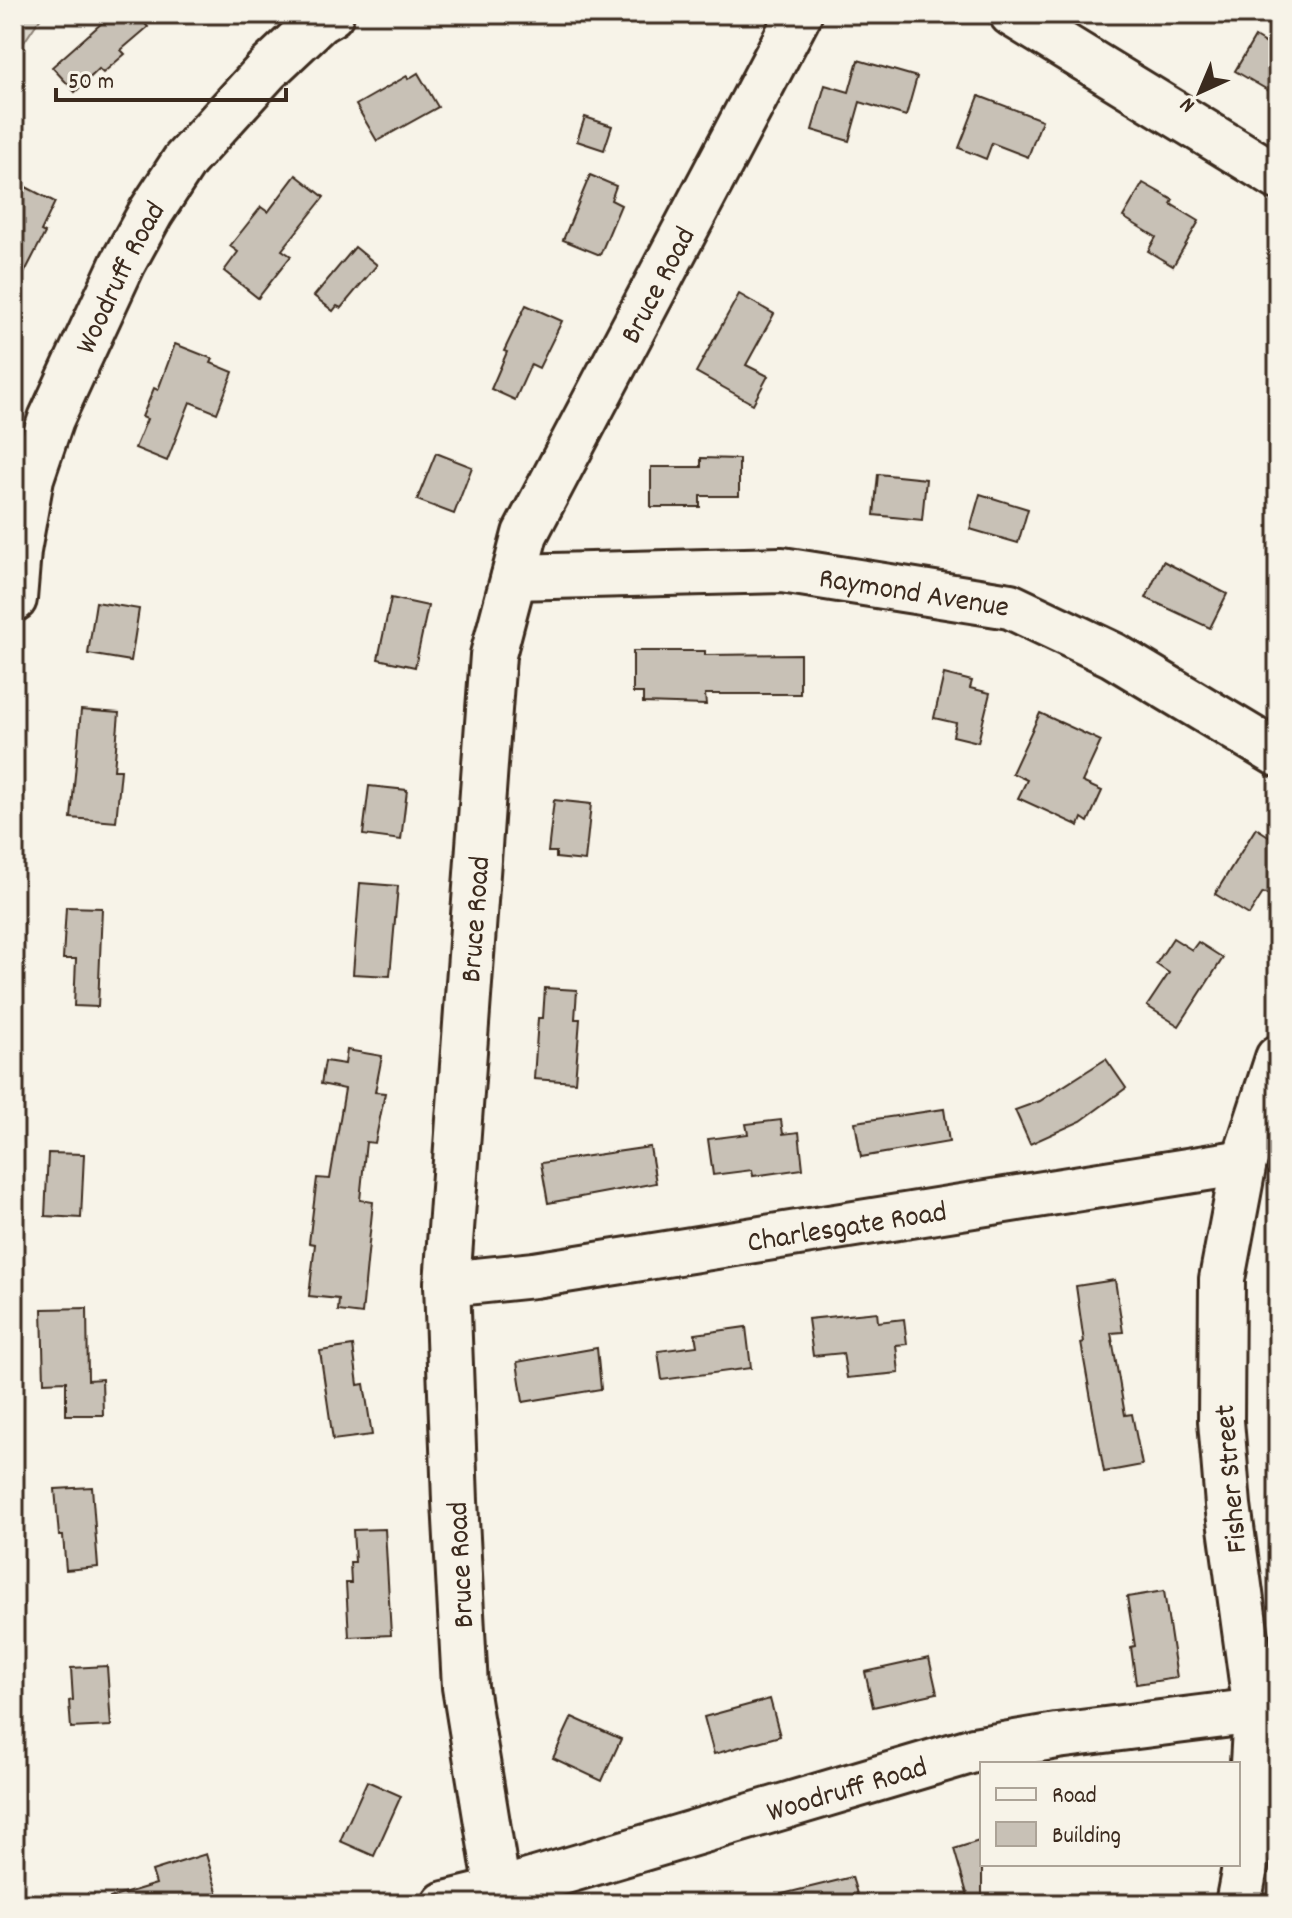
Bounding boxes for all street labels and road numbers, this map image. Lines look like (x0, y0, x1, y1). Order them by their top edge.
street label: Woodruff Road (67, 194, 178, 362)
street label: Bruce Road (612, 221, 709, 353)
street label: Raymond Avenue (815, 559, 1012, 632)
street label: Bruce Road (452, 855, 504, 984)
street label: Charlesgate Road (745, 1193, 950, 1267)
street label: Fisher Street (1206, 1402, 1261, 1555)
street label: Bruce Road (439, 1500, 488, 1629)
street label: Woodruff Road (762, 1748, 933, 1836)

